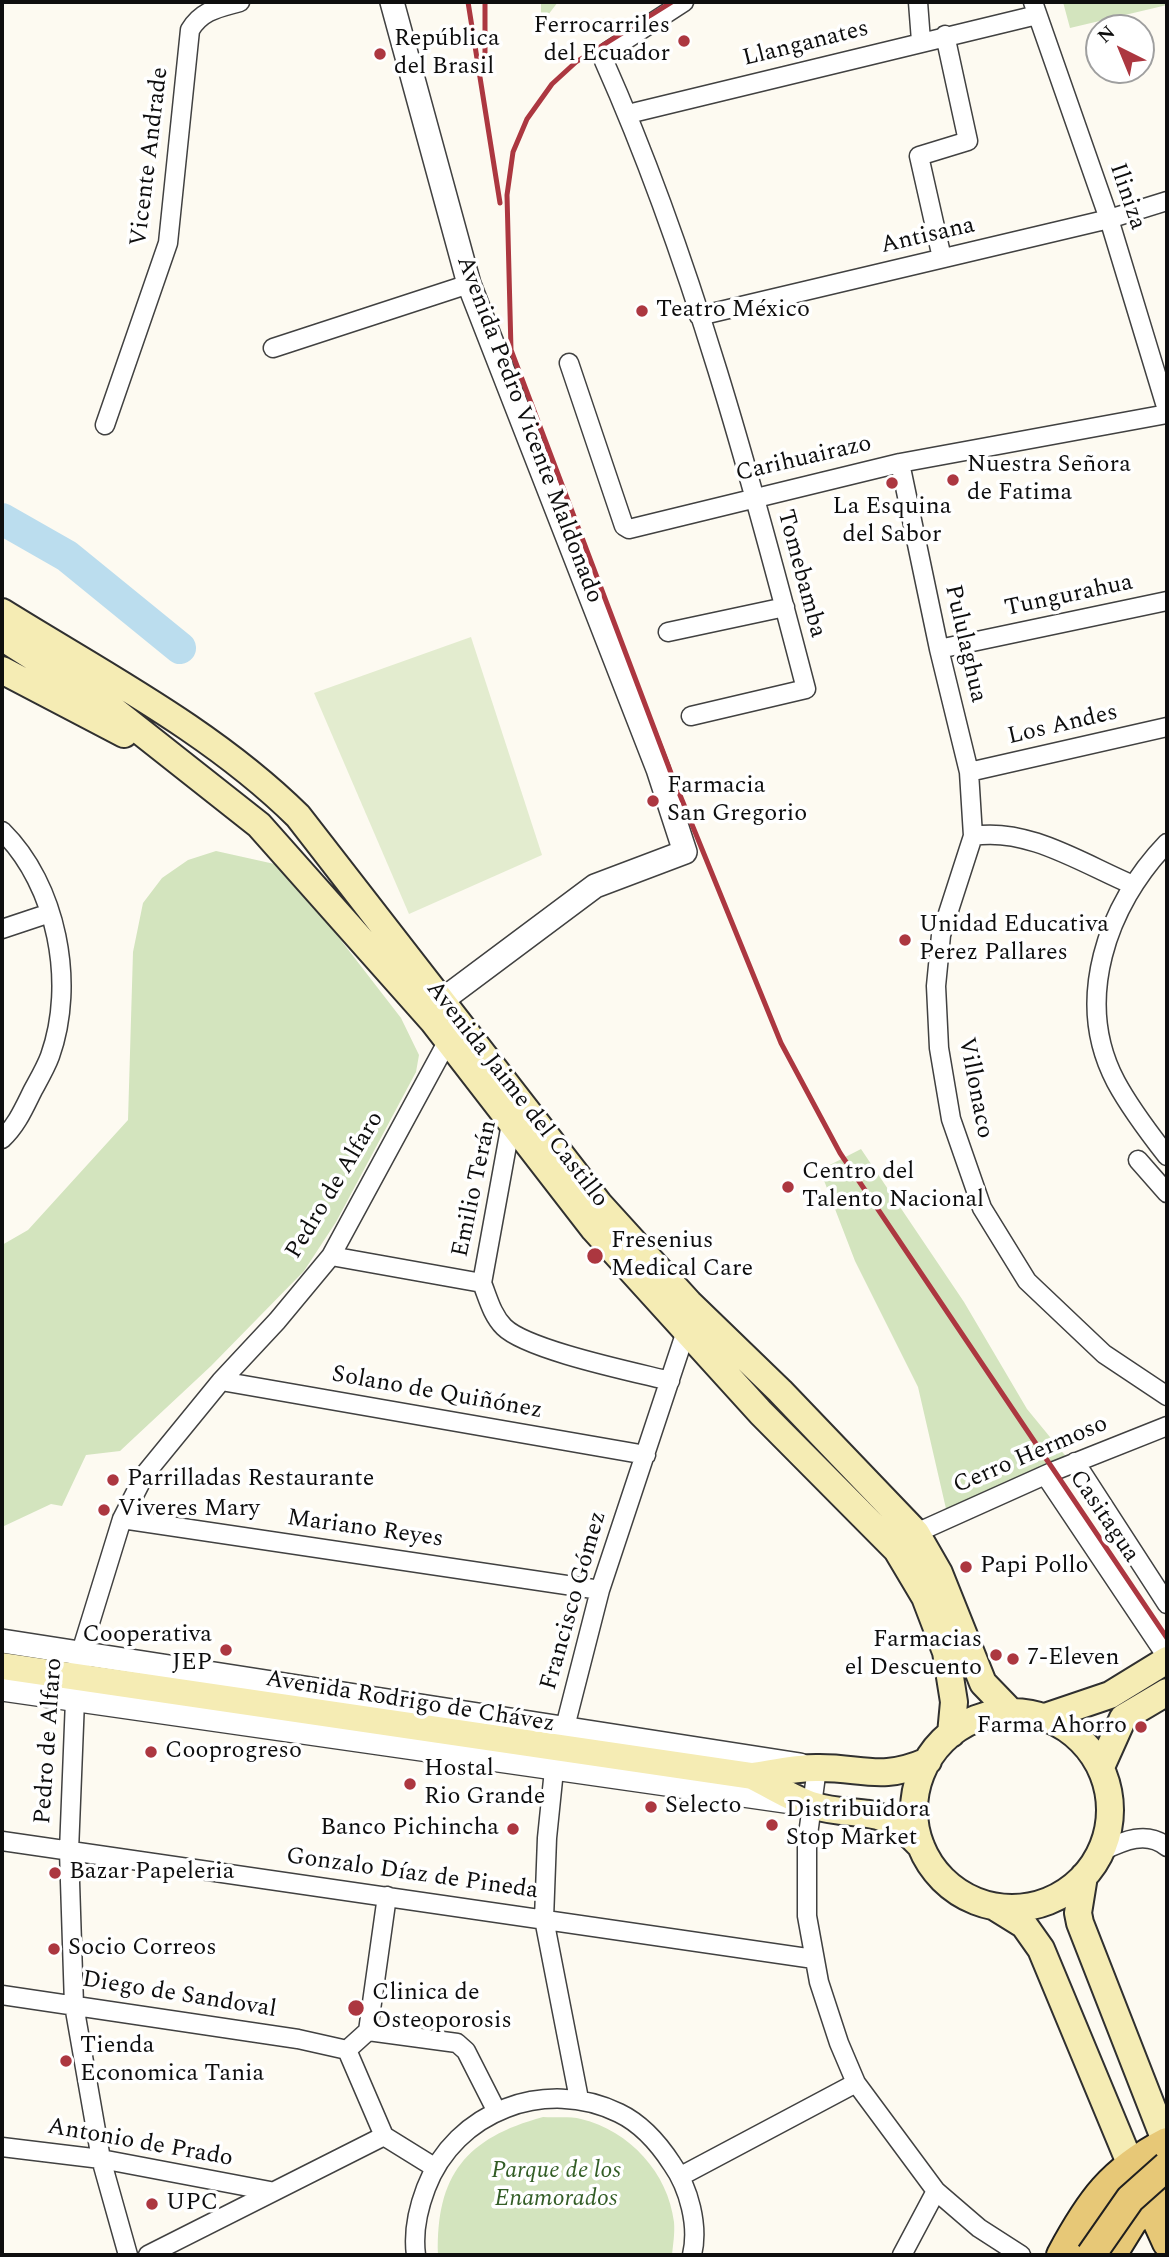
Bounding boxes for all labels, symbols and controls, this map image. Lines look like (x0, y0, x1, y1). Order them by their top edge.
place label: Ferrocarriles del Ecuador (533, 13, 670, 69)
north arrow (1085, 14, 1155, 84)
street label: Llanganates (740, 15, 872, 75)
text: N (1091, 19, 1122, 51)
place label: República del Brasil (394, 26, 500, 82)
marker: Ferrocarriles del Ecuador (676, 33, 692, 49)
marker: República del Brasil (372, 46, 388, 62)
street label: Vicente Andrade (126, 66, 176, 248)
street label: Iliniza (1101, 160, 1151, 234)
street label: Antisana (878, 212, 978, 262)
street label: Avenida Pedro Vicente Maldonado (448, 252, 608, 608)
place label: Teatro México (656, 297, 810, 325)
marker: Teatro México (634, 303, 650, 319)
street label: Carihuairazo (733, 430, 875, 490)
place label: Nuestra Señora de Fatima (967, 452, 1131, 508)
marker: Nuestra Señora de Fatima (945, 472, 961, 488)
marker: La Esquina del Sabor (884, 475, 900, 491)
place label: La Esquina del Sabor (833, 494, 951, 550)
street label: Tomebamba (769, 507, 831, 641)
street label: Tungurahua (1002, 569, 1136, 625)
street label: Pululaghua (936, 582, 992, 706)
street label: Los Andes (1005, 699, 1121, 753)
place label: Farmacia San Gregorio (667, 773, 807, 829)
marker: Farmacia San Gregorio (645, 793, 661, 809)
place label: Unidad Educativa Perez Pallares (919, 912, 1109, 968)
marker: Unidad Educativa Perez Pallares (897, 932, 913, 948)
street label: Avenida Jaime del Castillo (419, 976, 613, 1214)
street label: Villonaco (950, 1035, 998, 1141)
street label: Pedro de Alfaro (281, 1107, 391, 1265)
street label: Emilio Terán (447, 1118, 505, 1260)
place label: Centro del Talento Nacional (802, 1159, 984, 1215)
marker: Centro del Talento Nacional (780, 1179, 796, 1195)
place label: Fresenius Medical Care (611, 1228, 753, 1284)
marker: Fresenius Medical Care (585, 1246, 605, 1266)
street label: Solano de Quiñónez (329, 1361, 545, 1427)
street label: Cerro Hermoso (950, 1411, 1112, 1501)
street label: Casitagua (1062, 1465, 1144, 1569)
place label: Parrilladas Restaurante (127, 1466, 374, 1494)
marker: Parrilladas Restaurante (105, 1472, 121, 1488)
place label: Viveres Mary (118, 1496, 260, 1524)
marker: Viveres Mary (96, 1502, 112, 1518)
street label: Mariano Reyes (285, 1505, 445, 1555)
street label: Francisco Gómez (536, 1508, 614, 1694)
place label: Papi Pollo (980, 1553, 1089, 1581)
marker: Papi Pollo (958, 1559, 974, 1575)
place label: Cooperativa JEP (82, 1622, 212, 1678)
place label: Farmacias el Descuento (845, 1627, 982, 1683)
marker: Cooperativa JEP (218, 1642, 234, 1658)
place label: 7-Eleven (1027, 1645, 1119, 1673)
marker: Farmacias el Descuento (988, 1647, 1004, 1663)
marker: 7-Eleven (1005, 1651, 1021, 1667)
street label: Pedro de Alfaro (30, 1657, 70, 1825)
street label: Avenida Rodrigo de Chávez (263, 1666, 557, 1740)
place label: Farma Ahorro (977, 1713, 1127, 1741)
marker: Farma Ahorro (1133, 1719, 1149, 1735)
place label: Cooprogreso (165, 1738, 302, 1766)
marker: Cooprogreso (143, 1744, 159, 1760)
place label: Hostal Rio Grande (424, 1756, 545, 1812)
marker: Hostal Rio Grande (402, 1776, 418, 1792)
place label: Selecto (665, 1793, 741, 1821)
place label: Distribuidora Stop Market (786, 1797, 930, 1853)
marker: Selecto (643, 1799, 659, 1815)
place label: Banco Pichincha (320, 1815, 499, 1843)
marker: Distribuidora Stop Market (764, 1817, 780, 1833)
marker: Banco Pichincha (505, 1821, 521, 1837)
street label: Gonzalo Díaz de Pineda (284, 1843, 540, 1907)
place label: Bazar Papeleria (69, 1859, 234, 1887)
marker: Bazar Papeleria (47, 1865, 63, 1881)
place label: Socio Correos (68, 1935, 217, 1963)
marker: Socio Correos (46, 1941, 62, 1957)
street label: Diego de Sandoval (80, 1966, 278, 2026)
place label: Clinica de Osteoporosis (372, 1980, 512, 2036)
marker: Clinica de Osteoporosis (346, 1998, 366, 2018)
place label: Tienda Economica Tania (80, 2033, 264, 2089)
marker: Tienda Economica Tania (58, 2053, 74, 2069)
street label: Antonio de Prado (45, 2114, 235, 2174)
park label: Parque de los Enamorados (491, 2158, 621, 2214)
place label: UPC (166, 2190, 218, 2218)
marker: UPC (144, 2196, 160, 2212)

